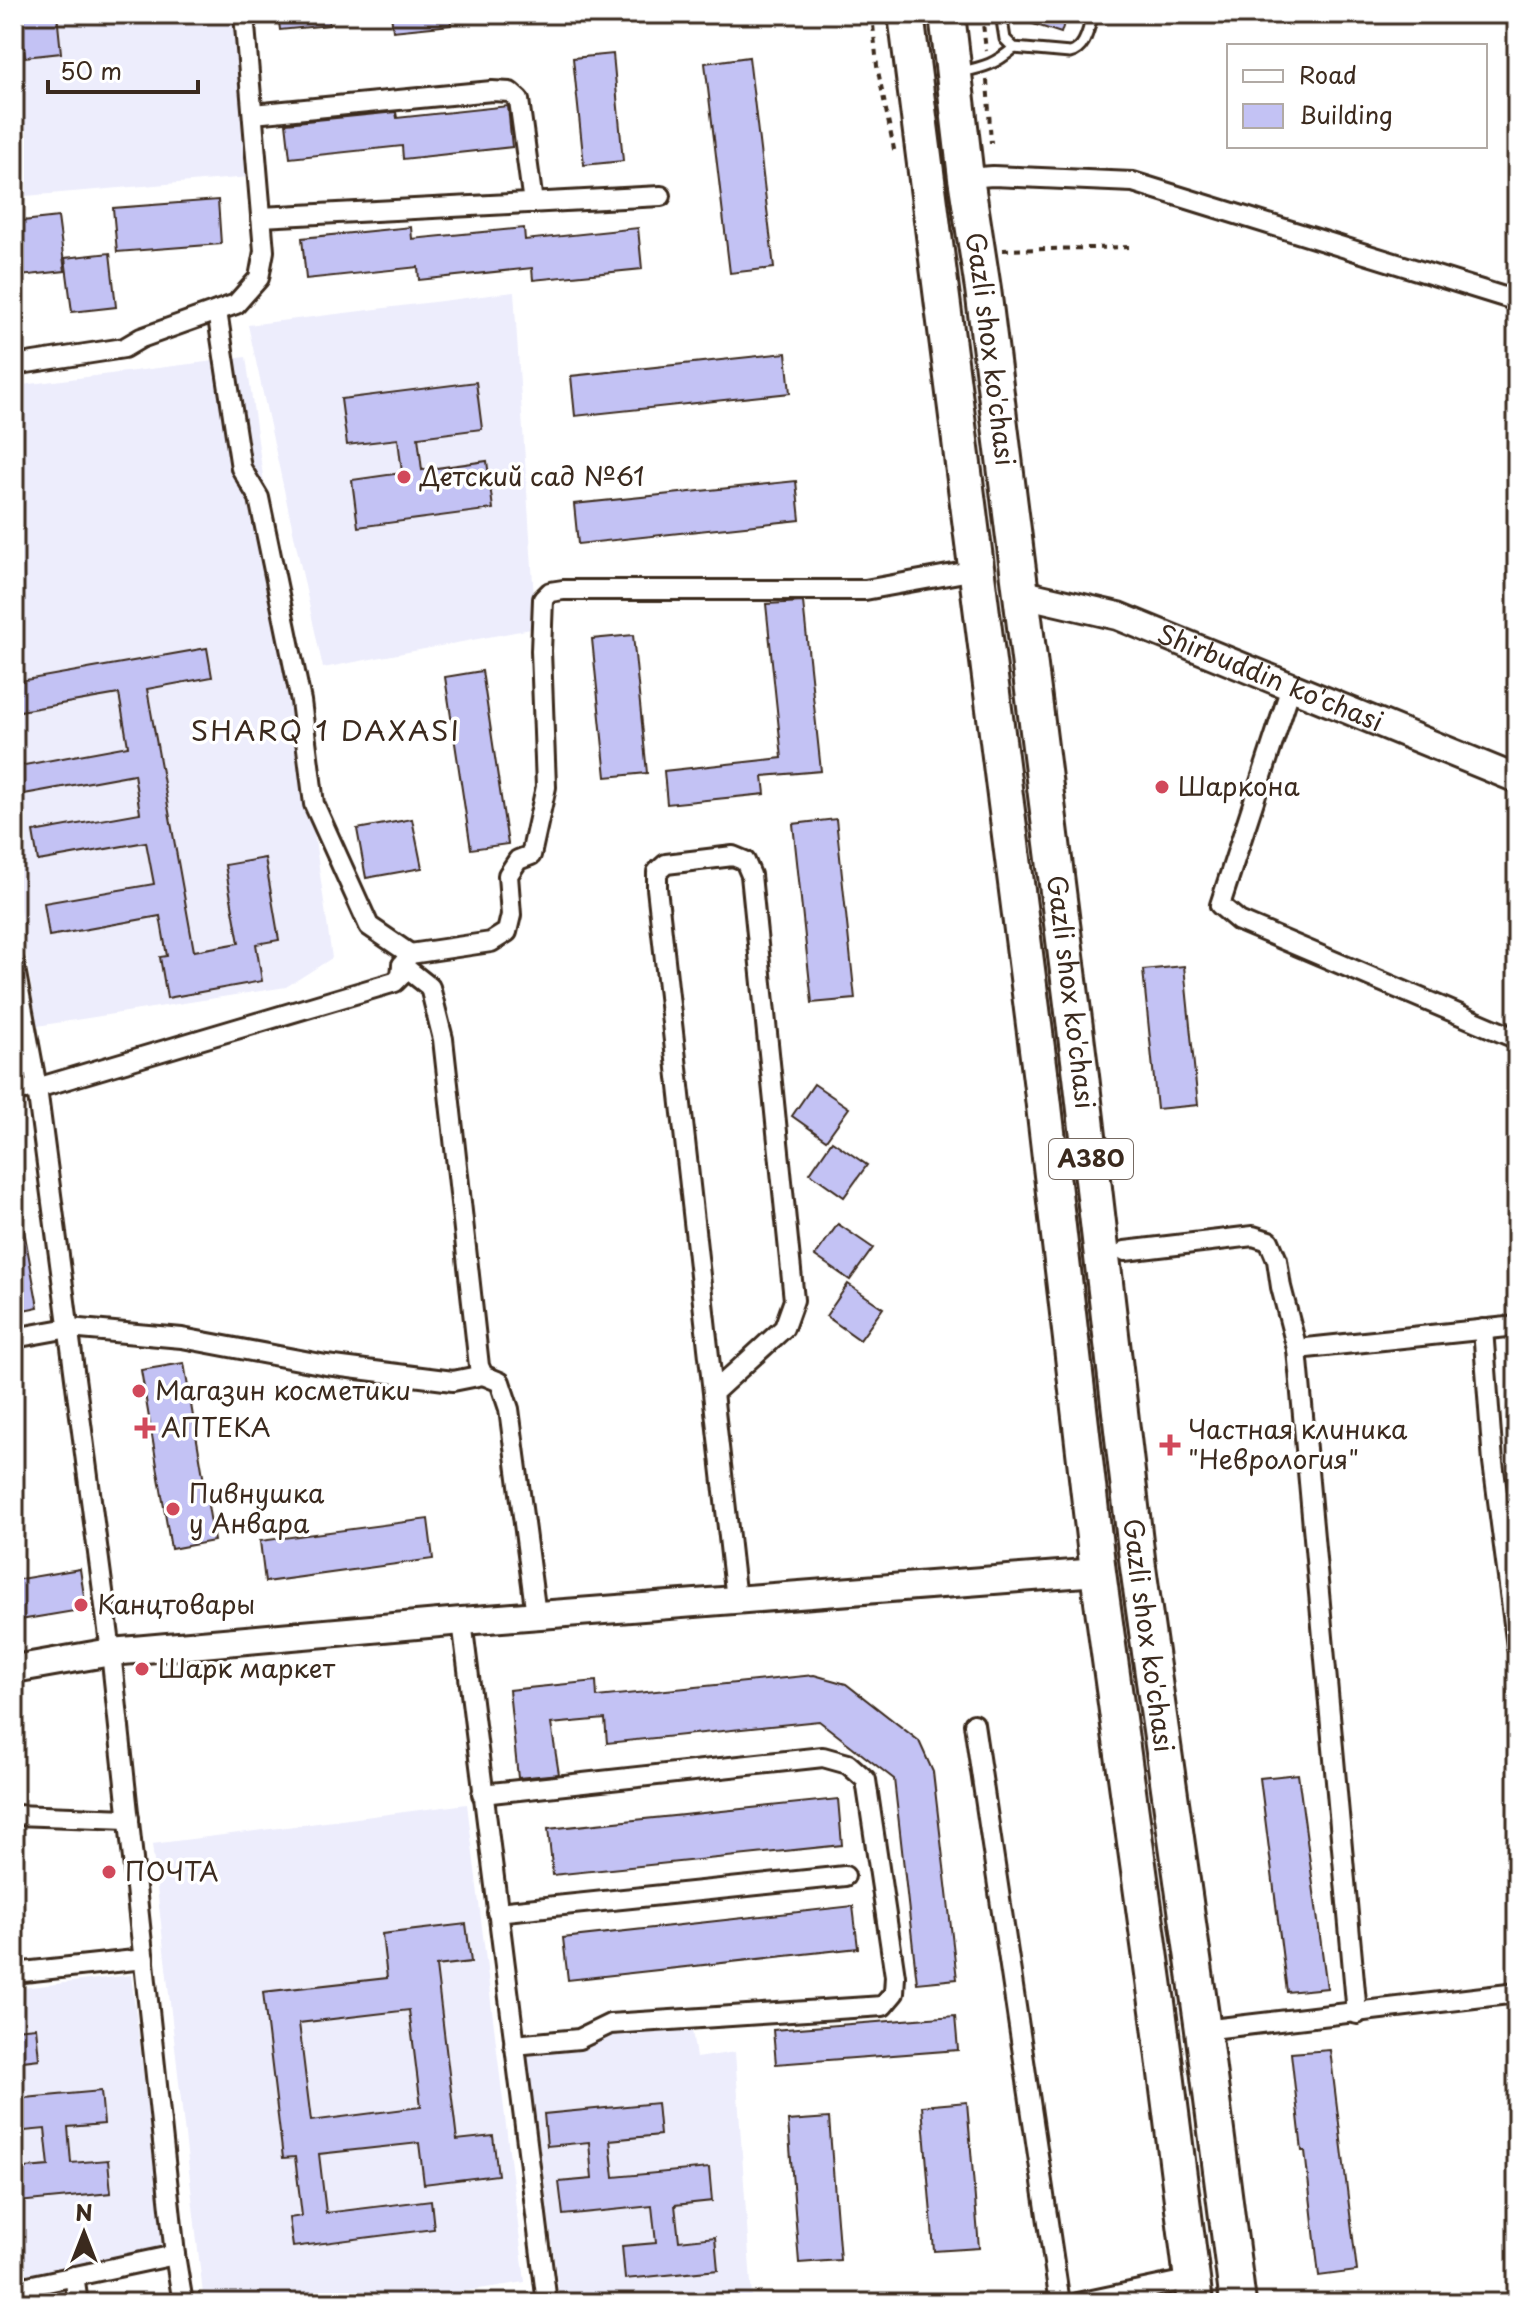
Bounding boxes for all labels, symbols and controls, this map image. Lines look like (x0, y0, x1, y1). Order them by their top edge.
scale bar (48, 44, 198, 94)
legend (1227, 44, 1487, 148)
text: 50 m (60, 52, 122, 88)
text: Road (1299, 56, 1357, 92)
text: Building (1299, 96, 1393, 132)
street label: Gazli shox ko'chasi (957, 229, 1026, 468)
place label: Детский сад №61 (419, 456, 645, 495)
marker: Детский сад №61 (395, 468, 413, 486)
street label: Shirbuddin ko'chasi (1152, 613, 1390, 740)
district label: SHARQ 1 DAXASI (191, 708, 461, 751)
place label: Шаркона (1178, 766, 1301, 805)
marker: Шаркона (1153, 778, 1171, 796)
street label: Gazli shox ko'chasi (1038, 873, 1106, 1111)
road number: A380 (1049, 1139, 1133, 1179)
place label: Магазин косметики (155, 1370, 411, 1409)
marker: Магазин косметики (130, 1382, 148, 1400)
place label: АПТЕКА (161, 1407, 271, 1446)
place label: Частная клиника "Неврология" (1188, 1409, 1408, 1478)
marker: АПТЕКА (136, 1419, 154, 1437)
marker: Частная клиника "Неврология" (1159, 1434, 1181, 1456)
place label: Пивнушка у Анвара (189, 1473, 325, 1542)
marker: Пивнушка у Анвара (164, 1500, 182, 1518)
street label: Gazli shox ko'chasi (1115, 1516, 1185, 1755)
place label: Канцтовары (97, 1584, 255, 1623)
marker: Канцтовары (72, 1596, 90, 1614)
place label: Шарк маркет (158, 1648, 336, 1687)
marker: Шарк маркет (133, 1660, 151, 1678)
place label: ПОЧТА (125, 1851, 219, 1890)
marker: ПОЧТА (100, 1863, 118, 1881)
north arrow (44, 2193, 124, 2273)
text: N (75, 2195, 93, 2228)

